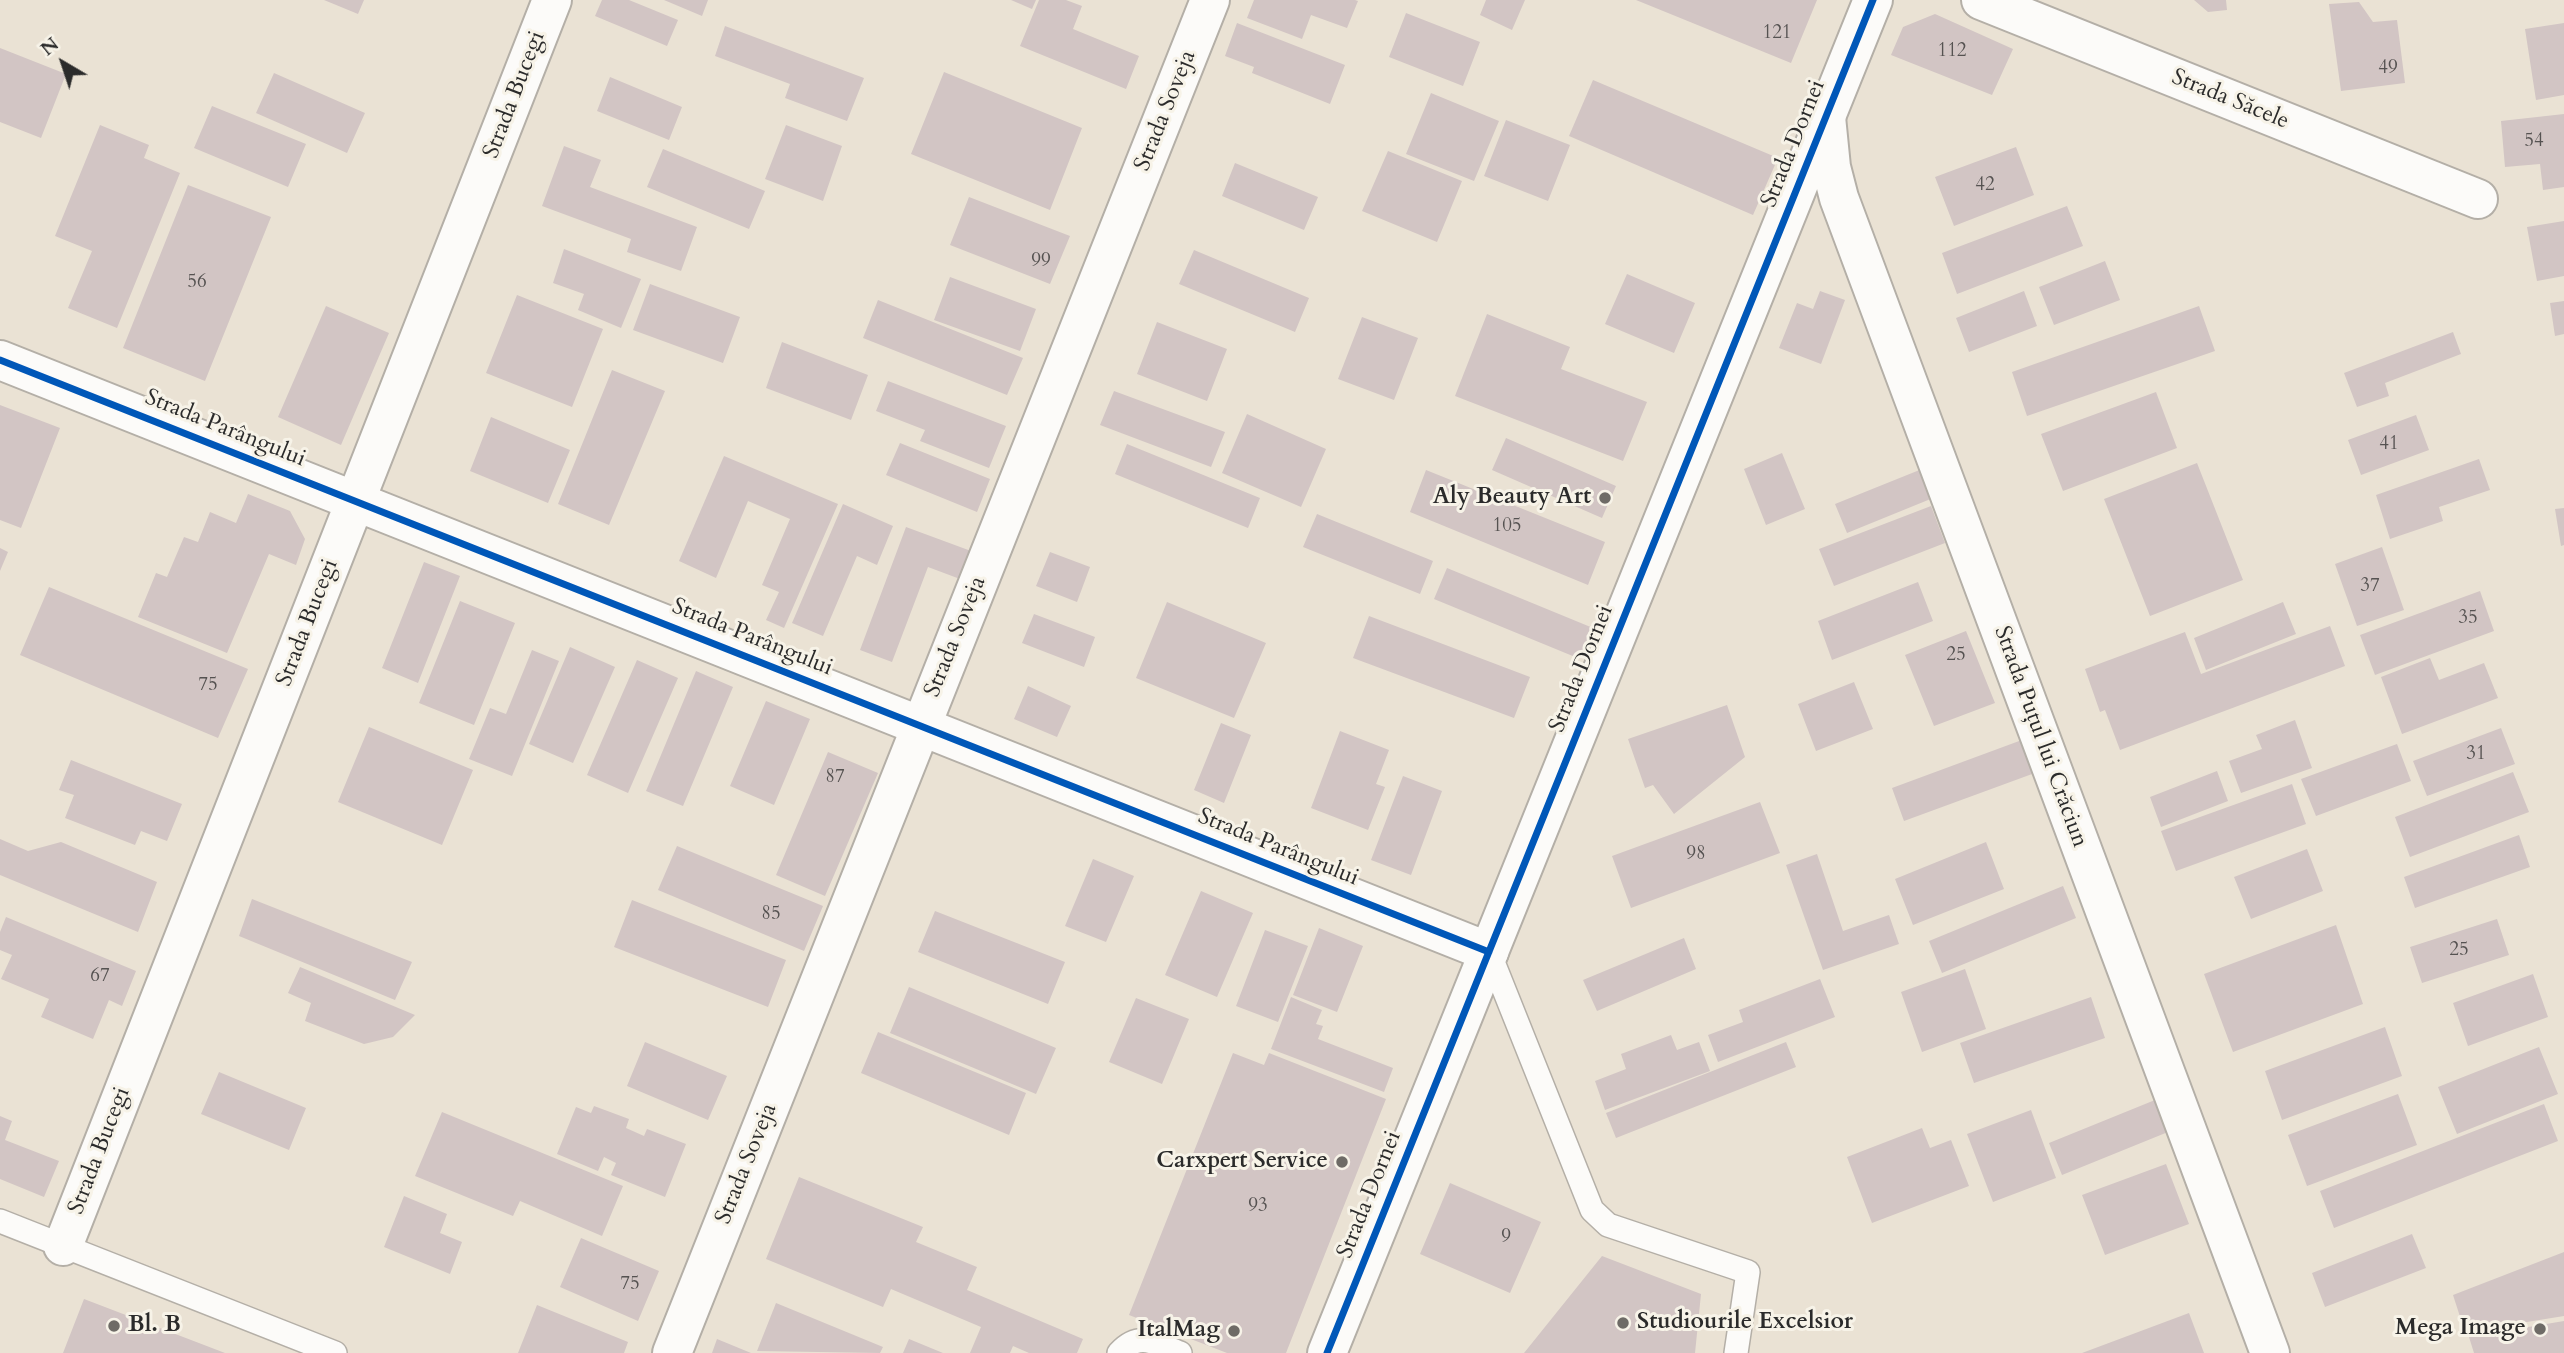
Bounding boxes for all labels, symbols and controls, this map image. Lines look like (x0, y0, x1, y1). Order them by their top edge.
house number: 121 (1762, 23, 1792, 45)
street label: Strada Bucegi (478, 27, 552, 163)
north arrow (28, 28, 98, 98)
text: N (35, 31, 64, 62)
house number: 112 (1937, 41, 1967, 63)
street label: Strada Soveja (1129, 47, 1203, 175)
house number: 49 (2378, 58, 2398, 80)
street label: Strada Săcele (2167, 64, 2293, 136)
street label: Strada Dornei (1756, 76, 1832, 212)
house number: 54 (2524, 131, 2544, 153)
house number: 42 (1975, 175, 1995, 197)
house number: 99 (1031, 251, 1051, 273)
house number: 56 (187, 272, 207, 294)
street label: Strada Parângului (141, 384, 309, 474)
house number: 41 (2379, 434, 2399, 456)
place label: Aly Beauty Art (1433, 484, 1591, 512)
marker: Aly Beauty Art (1597, 490, 1613, 506)
house number: 105 (1492, 516, 1522, 538)
street label: Strada Bucegi (271, 555, 345, 691)
street label: Strada Soveja (919, 573, 993, 701)
house number: 37 (2360, 576, 2380, 598)
street label: Strada Parângului (668, 593, 836, 683)
street label: Strada Dornei (1544, 601, 1620, 737)
house number: 35 (2458, 608, 2478, 630)
street label: Strada Puțul lui Crăciun (1987, 623, 2093, 851)
house number: 25 (1946, 645, 1966, 667)
house number: 75 (198, 675, 218, 697)
house number: 31 (2466, 744, 2486, 766)
house number: 87 (825, 767, 845, 789)
street label: Strada Parângului (1194, 803, 1362, 893)
house number: 98 (1686, 844, 1706, 866)
house number: 85 (761, 904, 781, 926)
house number: 25 (2449, 940, 2469, 962)
house number: 67 (90, 966, 110, 988)
street label: Strada Bucegi (63, 1083, 137, 1219)
street label: Strada Soveja (710, 1100, 784, 1228)
street label: Strada Dornei (1332, 1127, 1408, 1263)
place label: Carxpert Service (1156, 1148, 1328, 1176)
marker: Carxpert Service (1334, 1154, 1350, 1170)
house number: 93 (1248, 1196, 1268, 1218)
house number: 9 (1501, 1227, 1511, 1249)
house number: 75 (620, 1274, 640, 1296)
place label: Studiourile Excelsior (1637, 1309, 1853, 1337)
place label: Bl. B (128, 1312, 181, 1340)
marker: Studiourile Excelsior (1615, 1315, 1631, 1331)
place label: Mega Image (2395, 1315, 2526, 1343)
place label: ItalMag (1137, 1317, 1220, 1345)
marker: Bl. B (106, 1318, 122, 1334)
marker: Mega Image (2532, 1321, 2548, 1337)
marker: ItalMag (1226, 1323, 1242, 1339)

